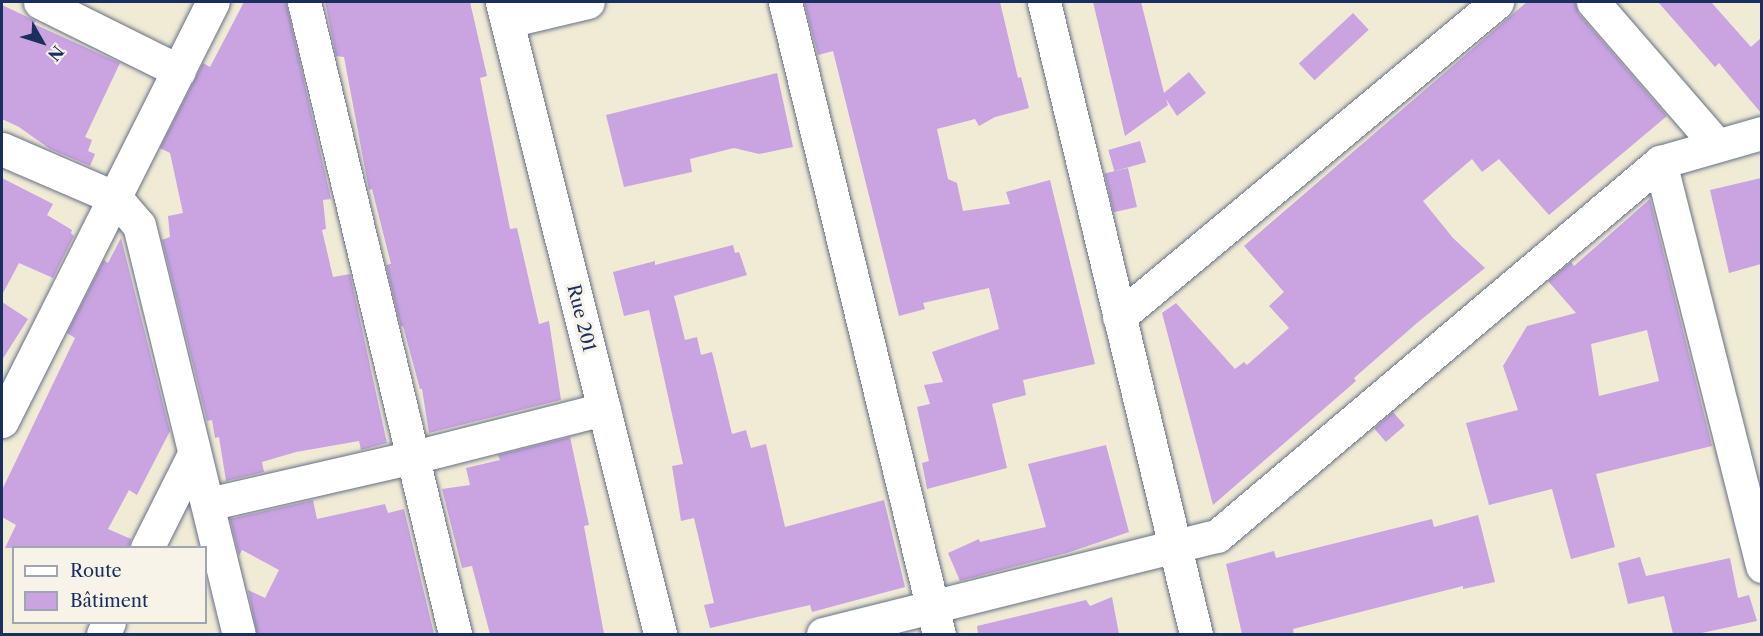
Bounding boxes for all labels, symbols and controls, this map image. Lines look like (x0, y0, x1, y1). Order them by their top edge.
north arrow (12, 12, 72, 72)
text: N (44, 42, 68, 65)
street label: Rue 201 (562, 282, 600, 354)
legend (12, 546, 207, 624)
text: Route (70, 560, 122, 582)
text: Bâtiment (70, 590, 148, 612)

